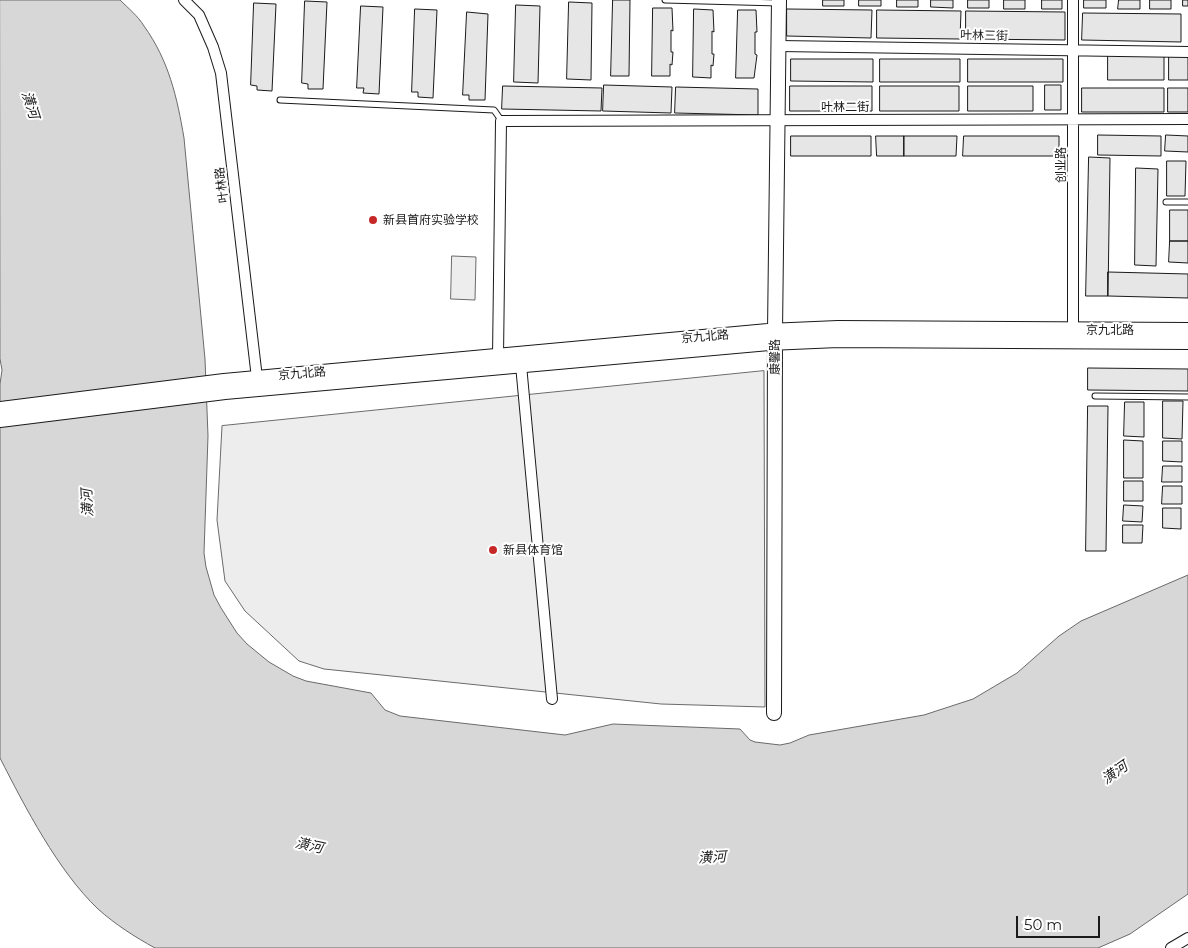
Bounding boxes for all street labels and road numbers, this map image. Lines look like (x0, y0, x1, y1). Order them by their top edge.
street label: 叶林三街 (960, 28, 1008, 44)
street label: 叶林二街 (821, 100, 869, 114)
street label: 创业路 (1054, 147, 1068, 183)
street label: 叶林路 (213, 166, 231, 204)
street label: 京九北路 (1086, 323, 1134, 337)
street label: 京九北路 (680, 328, 730, 346)
street label: 康馨路 (768, 339, 782, 375)
street label: 京九北路 (277, 365, 327, 383)

